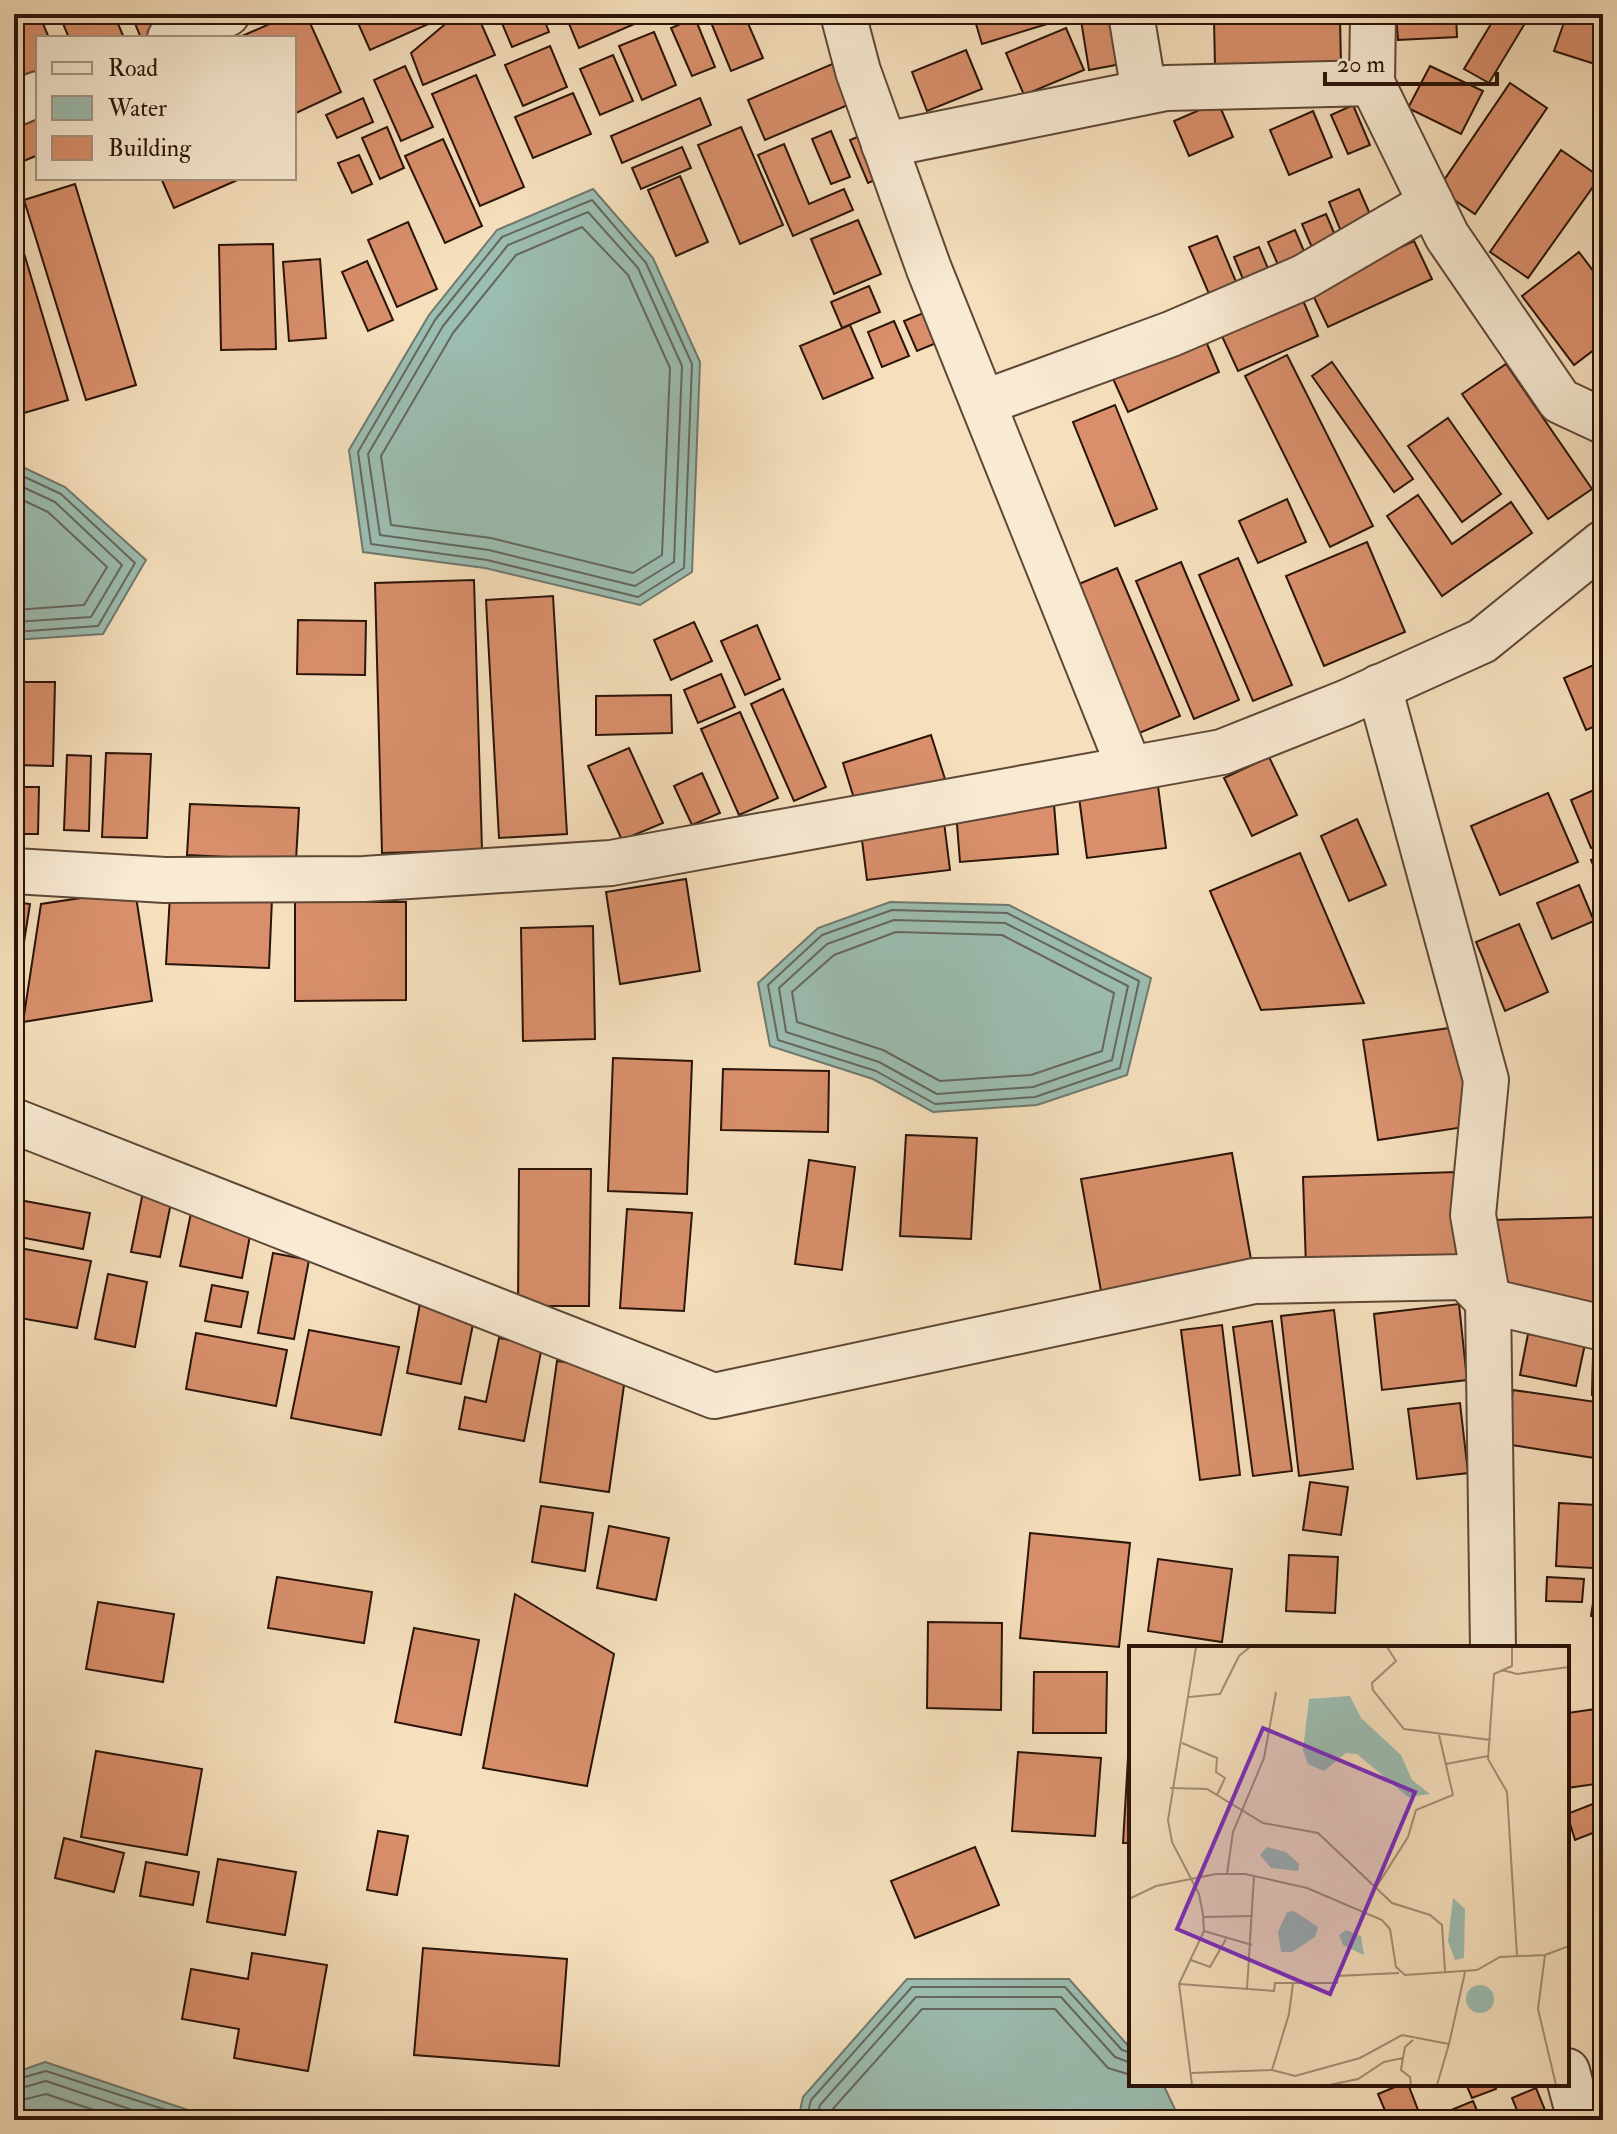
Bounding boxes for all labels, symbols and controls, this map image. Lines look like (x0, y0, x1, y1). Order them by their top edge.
legend (36, 36, 296, 180)
scale bar (1325, 36, 1497, 86)
text: 20 m (1337, 49, 1386, 80)
text: Road (108, 53, 158, 84)
text: Water (107, 93, 167, 124)
text: Building (108, 133, 192, 164)
inset map (1129, 1646, 1569, 2086)

